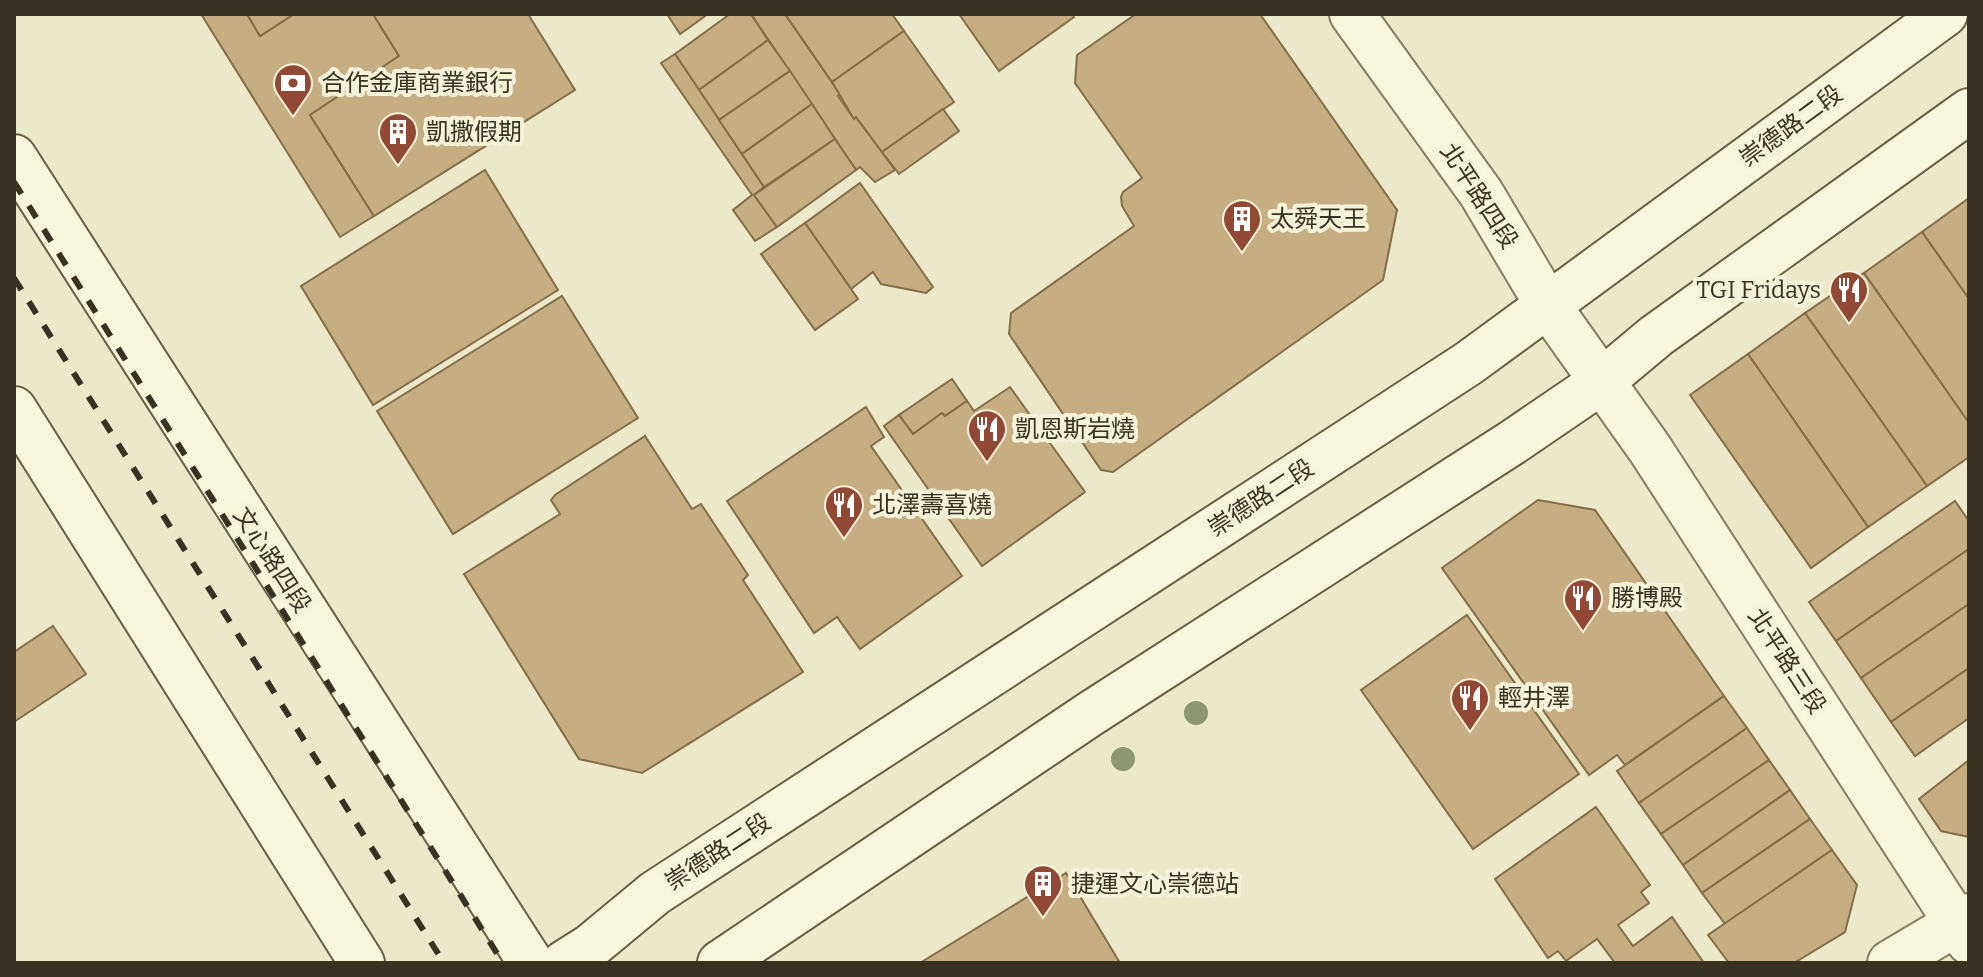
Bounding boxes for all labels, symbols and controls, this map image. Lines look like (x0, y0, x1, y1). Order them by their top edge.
bank icon: 合作金庫商業銀行 (272, 62, 314, 117)
place label: 合作金庫商業銀行 (321, 69, 513, 97)
street label: 崇德路二段 (1734, 79, 1848, 173)
building icon: 凱撒假期 (377, 111, 419, 166)
place label: 凱撒假期 (426, 118, 522, 146)
street label: 北平路四段 (1435, 138, 1523, 254)
building icon: 太舜天王 (1221, 198, 1263, 253)
place label: 太舜天王 (1270, 205, 1366, 233)
restaurant icon: TGI Fridays (1828, 269, 1870, 324)
place label: TGI Fridays (1696, 276, 1821, 304)
restaurant icon: 凱恩斯岩燒 (966, 408, 1008, 463)
place label: 凱恩斯岩燒 (1015, 415, 1135, 443)
street label: 崇德路二段 (1203, 454, 1319, 542)
restaurant icon: 北澤壽喜燒 (823, 484, 865, 539)
place label: 北澤壽喜燒 (872, 491, 992, 519)
street label: 文心路四段 (228, 502, 316, 618)
restaurant icon: 勝博殿 (1562, 577, 1604, 632)
place label: 勝博殿 (1611, 584, 1683, 612)
street label: 北平路三段 (1743, 603, 1831, 719)
restaurant icon: 輕井澤 (1449, 677, 1491, 732)
place label: 輕井澤 (1498, 684, 1570, 712)
street label: 崇德路二段 (660, 808, 776, 896)
building icon: 捷運文心崇德站 (1022, 863, 1064, 918)
place label: 捷運文心崇德站 (1071, 870, 1239, 898)

